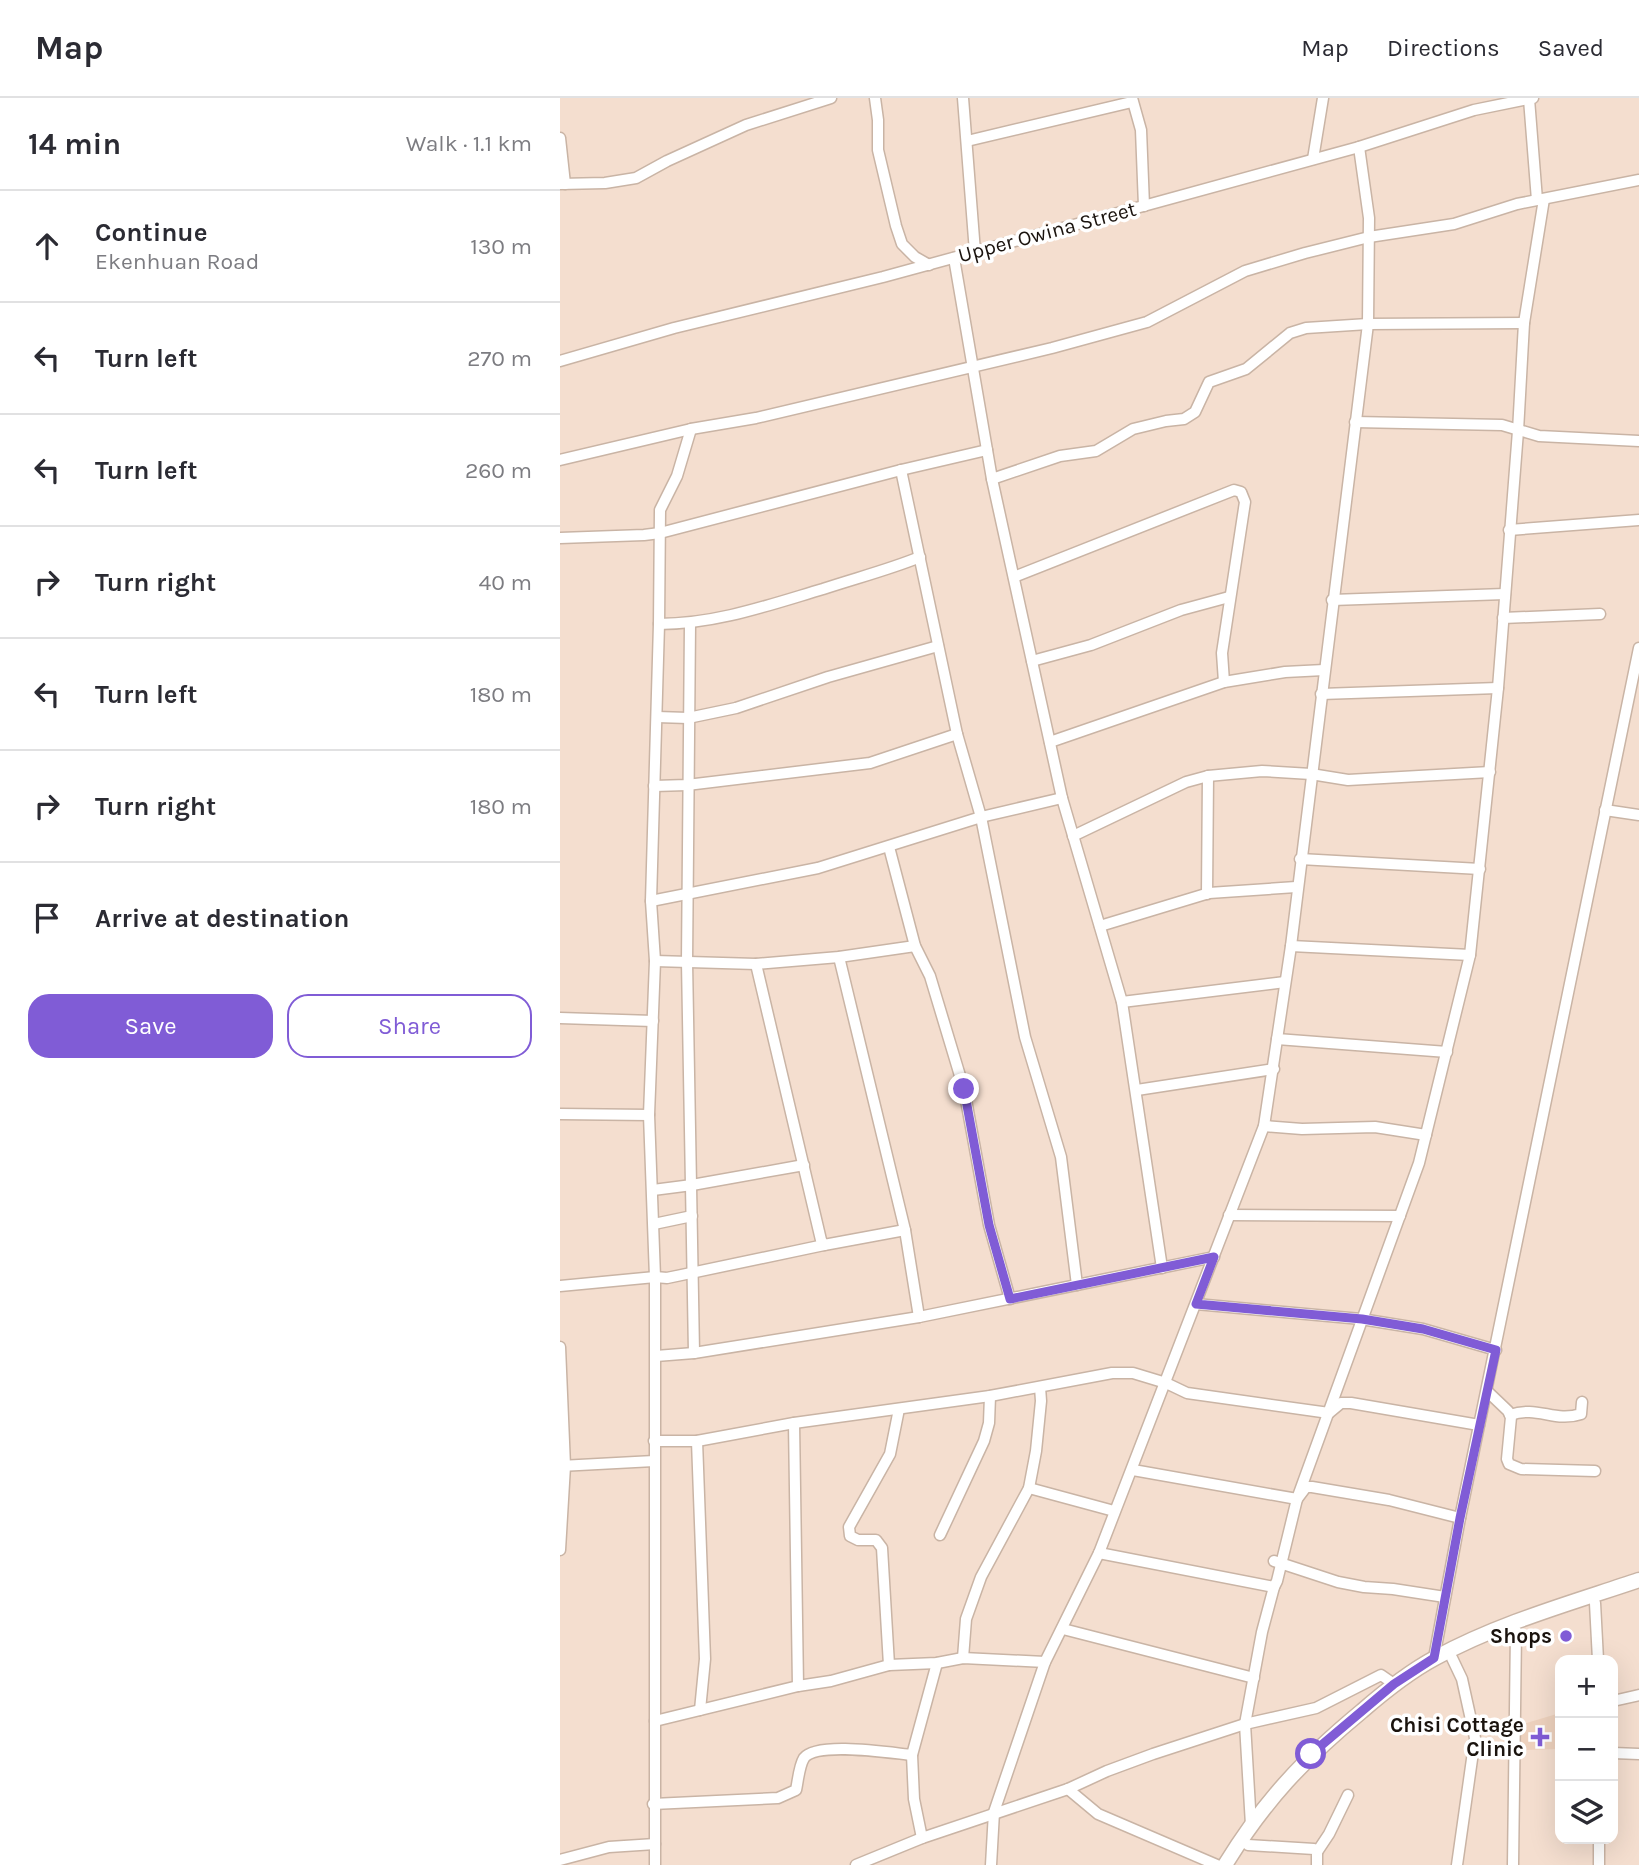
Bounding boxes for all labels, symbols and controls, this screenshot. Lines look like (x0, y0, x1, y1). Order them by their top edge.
text: Map (35, 29, 103, 67)
text: Map (1301, 34, 1349, 62)
text: Directions (1387, 34, 1500, 62)
text: Saved (1538, 34, 1604, 62)
text: 14 min (28, 126, 121, 162)
text: Walk · 1.1 km (406, 130, 532, 157)
street label: Upper Owina Street (955, 197, 1139, 267)
text: Continue (95, 217, 207, 248)
icon: ahead (28, 227, 66, 265)
text: 130 m (470, 233, 532, 260)
text: Ekenhuan Road (95, 248, 259, 275)
icon: left (28, 339, 66, 377)
text: Turn left (95, 343, 197, 374)
text: 270 m (467, 345, 532, 372)
icon: left (28, 451, 66, 489)
text: Turn left (95, 455, 197, 486)
text: 260 m (465, 457, 532, 484)
icon: right (28, 563, 66, 601)
text: Turn right (95, 567, 216, 598)
text: 40 m (479, 569, 532, 596)
icon: left (28, 675, 66, 713)
text: Turn left (95, 679, 197, 710)
text: 180 m (470, 681, 532, 708)
icon: right (28, 787, 66, 825)
text: Turn right (95, 791, 216, 822)
text: 180 m (470, 793, 532, 820)
icon: arrive (28, 899, 66, 937)
text: Arrive at destination (95, 903, 349, 934)
button: Save (28, 994, 273, 1058)
button: Share (287, 994, 532, 1058)
route end (948, 1073, 979, 1104)
place label: Shops (1490, 1624, 1552, 1648)
marker: Shops (1558, 1628, 1574, 1644)
map controls (1555, 1655, 1618, 1844)
button: + (1555, 1655, 1618, 1718)
place label: Chisi Cottage Clinic (1390, 1713, 1524, 1761)
button: − (1555, 1718, 1618, 1781)
marker: Chisi Cottage Clinic (1530, 1727, 1550, 1747)
route start (1295, 1738, 1326, 1769)
button: layers (1555, 1781, 1618, 1844)

